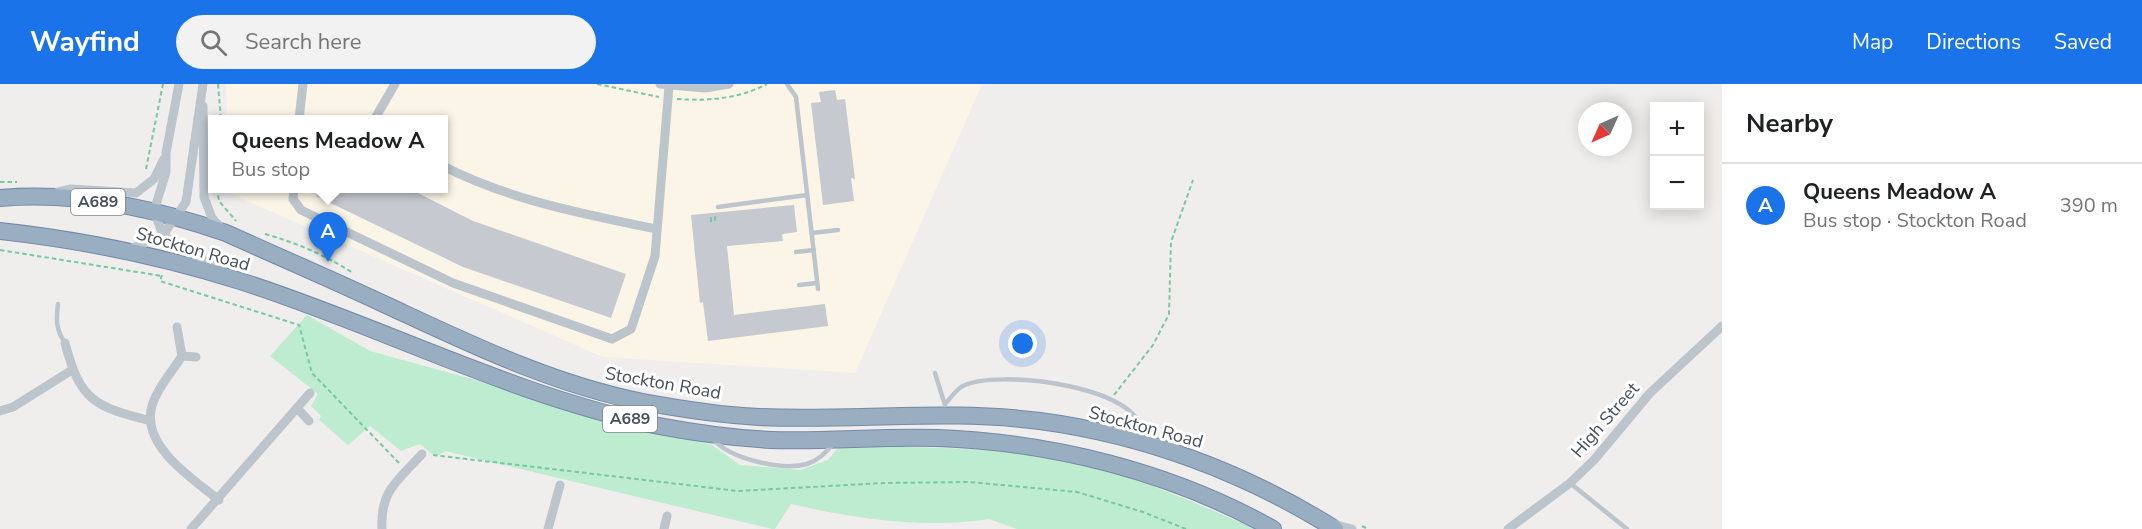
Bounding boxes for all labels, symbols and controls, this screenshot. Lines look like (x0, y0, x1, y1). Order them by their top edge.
search box (176, 15, 596, 69)
text: Wayfind (30, 23, 140, 61)
icon: search (197, 26, 230, 59)
text: Search here (245, 27, 362, 57)
text: Map (1852, 28, 1893, 56)
text: Directions (1926, 28, 2021, 56)
text: Saved (2054, 28, 2112, 56)
north arrow (1578, 102, 1632, 156)
map controls (1650, 102, 1704, 210)
button: + (1650, 102, 1704, 156)
text: Nearby (1746, 106, 1833, 141)
popup (208, 115, 448, 193)
text: Queens Meadow A (231, 126, 425, 156)
text: Bus stop (231, 156, 310, 183)
button: − (1650, 156, 1704, 210)
text: Queens Meadow A (1803, 177, 1996, 207)
road number: A689 (71, 189, 125, 215)
text: A (1758, 192, 1773, 219)
text: 390 m (2060, 192, 2118, 219)
text: Bus stop · Stockton Road (1803, 207, 2027, 234)
pin: A (308, 212, 348, 262)
street label: Stockton Road (133, 221, 253, 277)
your location (1008, 329, 1037, 358)
street label: Stockton Road (603, 361, 723, 405)
street label: High Street (1566, 377, 1645, 463)
street label: Stockton Road (1086, 400, 1206, 454)
road number: A689 (603, 406, 657, 432)

